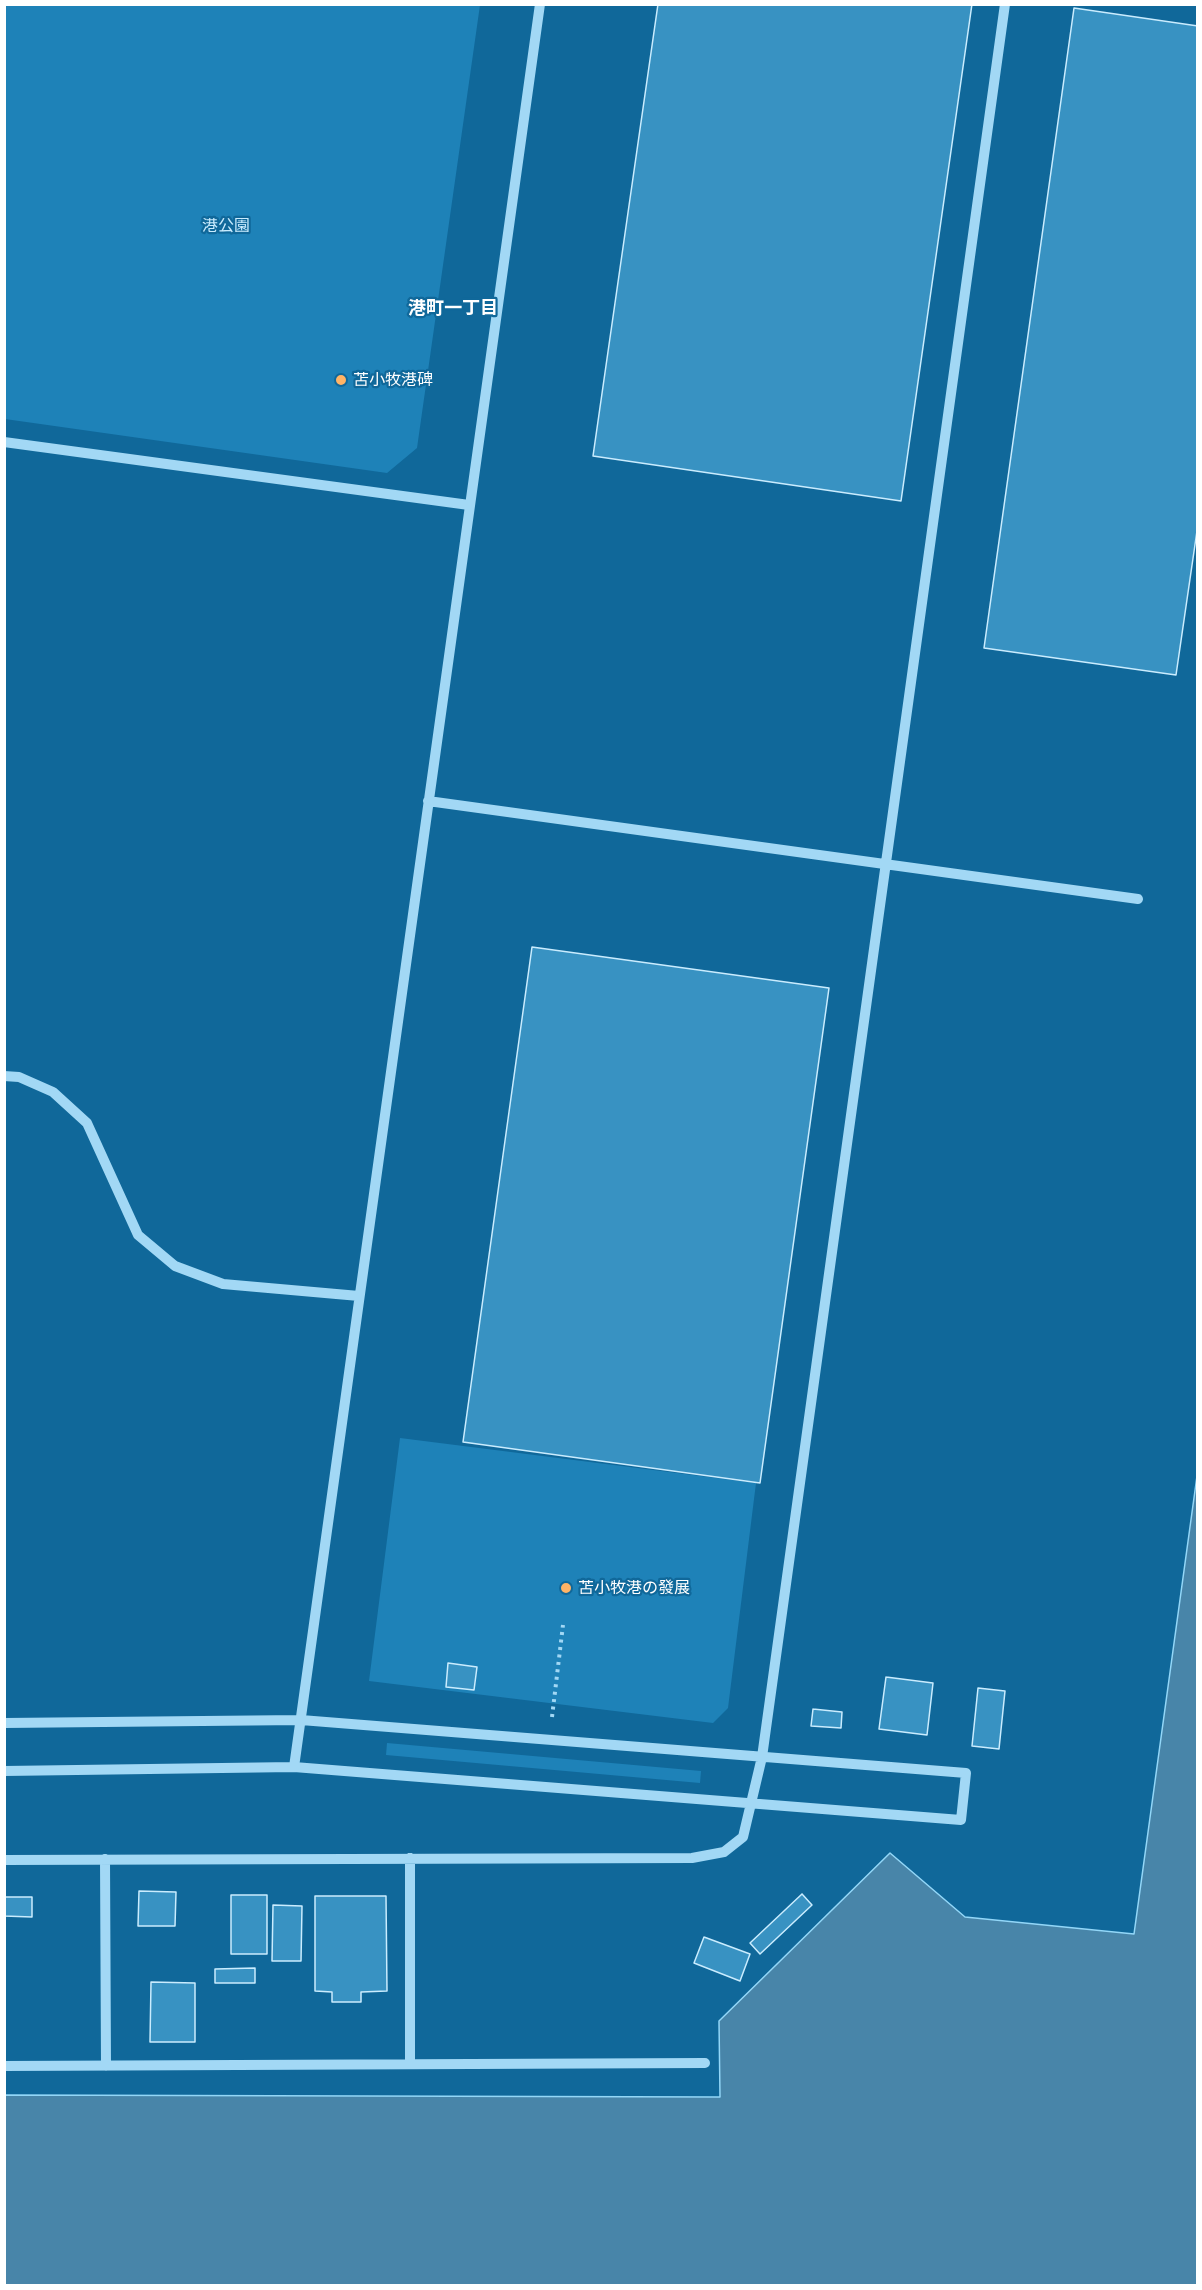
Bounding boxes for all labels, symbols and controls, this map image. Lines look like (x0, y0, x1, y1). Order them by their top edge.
park label: 港公園 (202, 216, 250, 236)
district label: 港町一丁目 (408, 298, 498, 320)
place label: 苫小牧港碑 (353, 370, 433, 390)
marker: 苫小牧港碑 (334, 373, 348, 387)
place label: 苫小牧港の發展 (578, 1578, 690, 1598)
marker: 苫小牧港の發展 (559, 1581, 573, 1595)

